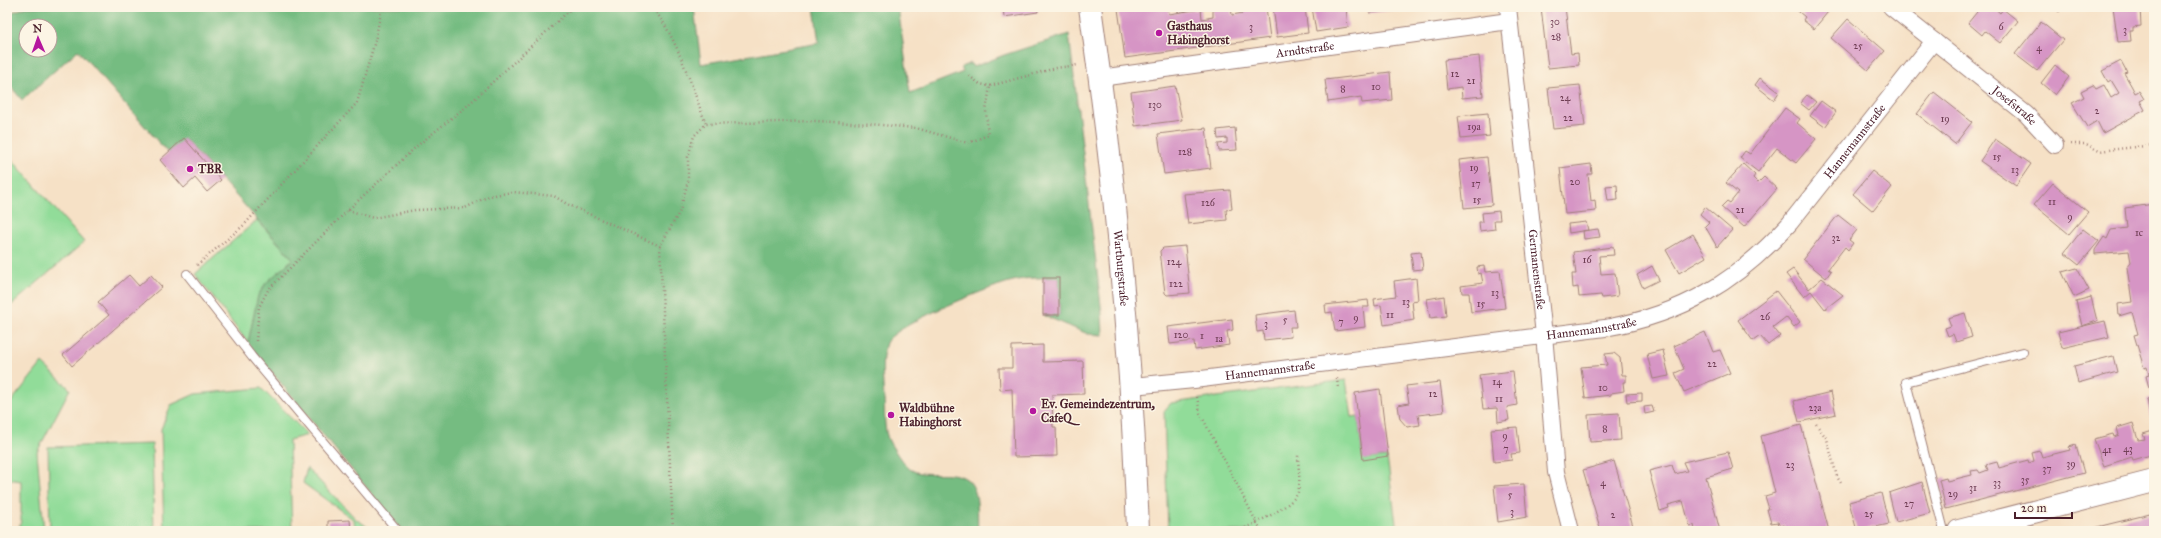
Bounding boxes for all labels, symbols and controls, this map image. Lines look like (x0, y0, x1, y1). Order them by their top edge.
house number: 30 (1550, 16, 1560, 28)
north arrow (18, 18, 58, 58)
place label: Gasthaus Habinghorst (1167, 19, 1230, 48)
house number: 3 (1249, 21, 1253, 33)
house number: 6 (1998, 21, 2004, 33)
text: N (33, 22, 43, 35)
house number: 3 (2123, 24, 2127, 36)
marker: Gasthaus Habinghorst (1154, 28, 1164, 38)
house number: 28 (1551, 31, 1561, 43)
street label: Arndtstraße (1274, 38, 1335, 61)
house number: 25 (1853, 40, 1863, 52)
house number: 4 (2036, 42, 2042, 54)
house number: 12 (1451, 68, 1460, 80)
house number: 21 (1467, 75, 1475, 87)
house number: 10 (1371, 81, 1381, 93)
street label: Josefstraße (1987, 82, 2040, 128)
house number: 8 (1340, 83, 1346, 95)
house number: 24 (1560, 92, 1571, 104)
house number: 130 (1148, 99, 1162, 111)
street label: Hannemannstraße (1821, 101, 1888, 181)
house number: 2 (2095, 105, 2100, 117)
house number: 22 (1563, 112, 1573, 124)
house number: 19 (1940, 113, 1950, 125)
house number: 19a (1467, 121, 1482, 133)
house number: 128 (1178, 146, 1192, 158)
house number: 15 (1993, 151, 2002, 163)
place label: TBR (197, 162, 223, 176)
house number: 19 (1469, 162, 1479, 174)
marker: TBR (185, 164, 195, 174)
house number: 13 (2011, 164, 2019, 176)
house number: 20 (1570, 176, 1581, 188)
house number: 17 (1471, 178, 1481, 190)
house number: 15 (1473, 194, 1482, 206)
house number: 11 (2048, 196, 2056, 208)
house number: 126 (1201, 197, 1216, 209)
house number: 21 (1736, 204, 1744, 216)
house number: 9 (2067, 211, 2073, 223)
house number: 1c (2135, 227, 2143, 239)
street label: Germanenstraße (1525, 228, 1548, 310)
street label: Wartburgstraße (1110, 229, 1131, 307)
house number: 32 (1832, 232, 1841, 244)
house number: 16 (1582, 254, 1592, 266)
house number: 124 (1167, 256, 1182, 268)
house number: 122 (1169, 278, 1183, 290)
house number: 13 (1491, 287, 1499, 299)
house number: 13 (1402, 296, 1410, 308)
house number: 15 (1477, 298, 1486, 310)
house number: 11 (1386, 309, 1394, 321)
house number: 26 (1760, 311, 1771, 323)
house number: 9 (1353, 312, 1359, 324)
house number: 5 (1283, 314, 1288, 326)
street label: Hannemannstraße (1545, 314, 1638, 342)
house number: 7 (1338, 316, 1344, 328)
house number: 3 (1264, 318, 1268, 330)
house number: 120 (1174, 329, 1189, 341)
house number: 1 (1200, 330, 1204, 342)
house number: 1a (1215, 333, 1224, 345)
street label: Hannemannstraße (1224, 358, 1316, 383)
house number: 22 (1707, 358, 1717, 370)
house number: 14 (1492, 376, 1502, 388)
house number: 10 (1598, 382, 1608, 394)
house number: 12 (1429, 388, 1438, 400)
house number: 11 (1495, 393, 1503, 405)
place label: Ev. Gemeindezentrum, CafeQ (1041, 397, 1155, 426)
place label: Waldbühne Habinghorst (899, 401, 962, 430)
house number: 23a (1808, 402, 1822, 414)
marker: Ev. Gemeindezentrum, CafeQ (1028, 406, 1038, 416)
marker: Waldbühne Habinghorst (886, 410, 896, 420)
house number: 8 (1602, 423, 1608, 435)
house number: 9 (1502, 430, 1508, 442)
house number: 7 (1503, 443, 1509, 455)
house number: 43 (2123, 443, 2133, 455)
house number: 41 (2102, 444, 2112, 456)
house number: 39 (2066, 458, 2076, 470)
house number: 23 (1786, 459, 1794, 471)
house number: 37 (2042, 463, 2052, 475)
house number: 35 (2021, 474, 2030, 486)
house number: 4 (1600, 477, 1606, 489)
house number: 33 (1993, 477, 2001, 489)
house number: 31 (1969, 482, 1977, 494)
house number: 29 (1948, 488, 1958, 500)
house number: 5 (1508, 489, 1513, 501)
scale bar (2015, 494, 2072, 520)
house number: 27 (1904, 498, 1914, 510)
text: 20 m (2021, 501, 2047, 515)
house number: 3 (1510, 506, 1514, 518)
house number: 25 (1864, 508, 1874, 520)
house number: 2 (1611, 509, 1616, 521)

